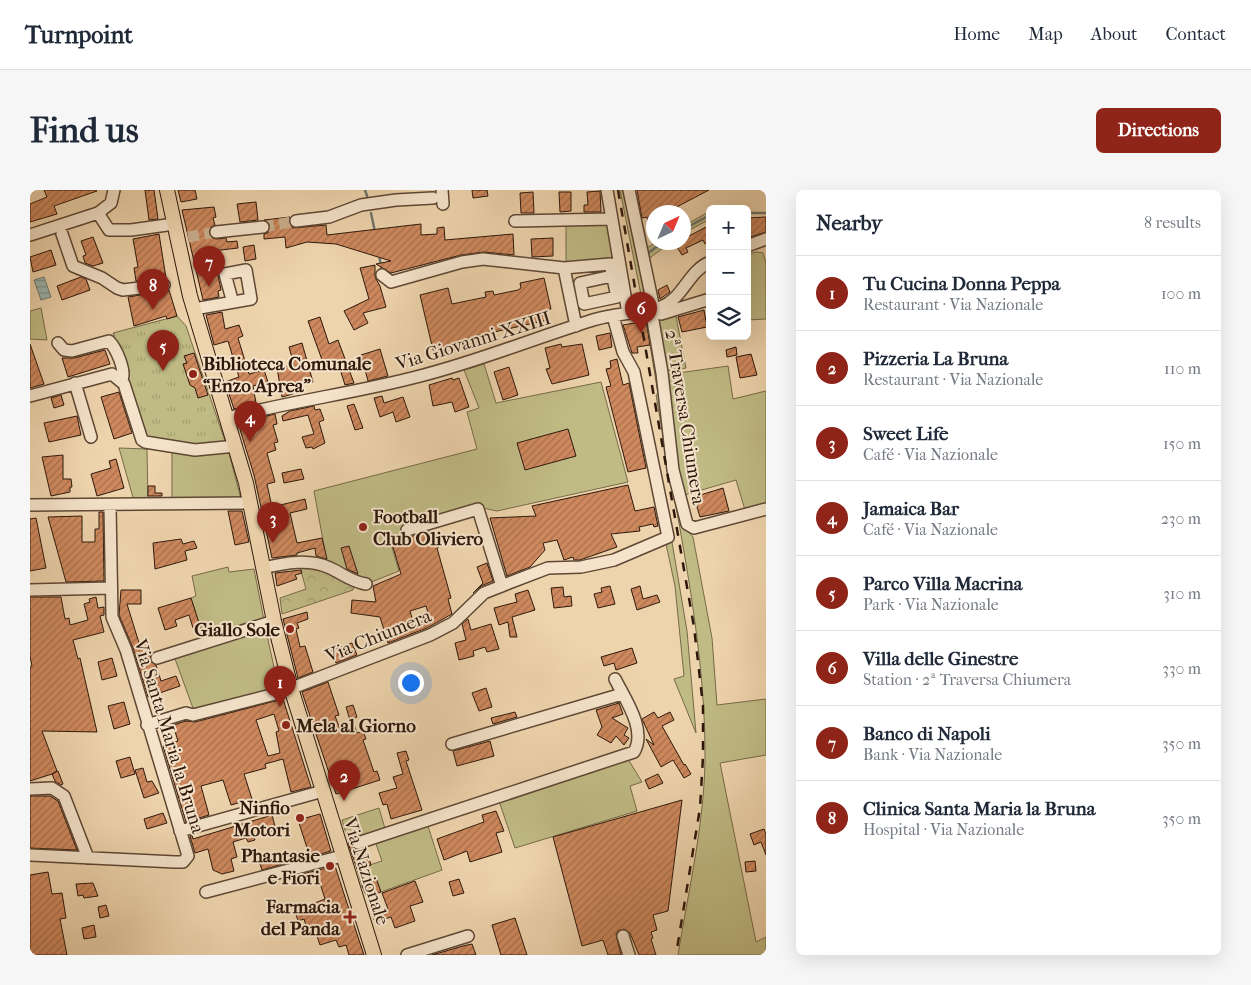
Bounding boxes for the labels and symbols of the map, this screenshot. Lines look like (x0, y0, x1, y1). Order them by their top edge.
north arrow (646, 205, 691, 250)
pin: 7 (193, 246, 225, 287)
pin: 8 (137, 269, 169, 310)
pin: 6 (625, 292, 657, 333)
street label: Via Giovanni XXIII (392, 307, 554, 375)
street label: 2ª Traversa Chiumera (660, 328, 710, 506)
pin: 5 (147, 330, 179, 371)
place label: Biblioteca Comunale “Enzo Aprea” (203, 353, 372, 397)
marker: Biblioteca Comunale “Enzo Aprea” (187, 368, 199, 380)
pin: 4 (234, 401, 266, 442)
pin: 3 (257, 502, 289, 543)
place label: Football Club Oliviero (372, 506, 484, 550)
marker: Football Club Oliviero (357, 521, 369, 533)
street label: Via Chiumera (321, 605, 435, 668)
place label: Giallo Sole (194, 619, 281, 641)
marker: Giallo Sole (284, 623, 296, 635)
street label: Via Santa Maria la Bruna (129, 636, 209, 836)
pin: 1 (264, 666, 296, 707)
your location (398, 670, 424, 696)
place label: Mela al Giorno (295, 715, 416, 737)
marker: Mela al Giorno (280, 719, 292, 731)
pin: 2 (328, 760, 360, 801)
place label: Ninfio Motori (232, 797, 290, 841)
marker: Ninfio Motori (294, 812, 306, 824)
street label: Via Nazionale (338, 814, 394, 928)
place label: Phantasie e Fiori (241, 845, 321, 889)
marker: Phantasie e Fiori (324, 860, 336, 872)
place label: Farmacia del Panda (261, 896, 341, 940)
marker: Farmacia del Panda (344, 911, 356, 923)

